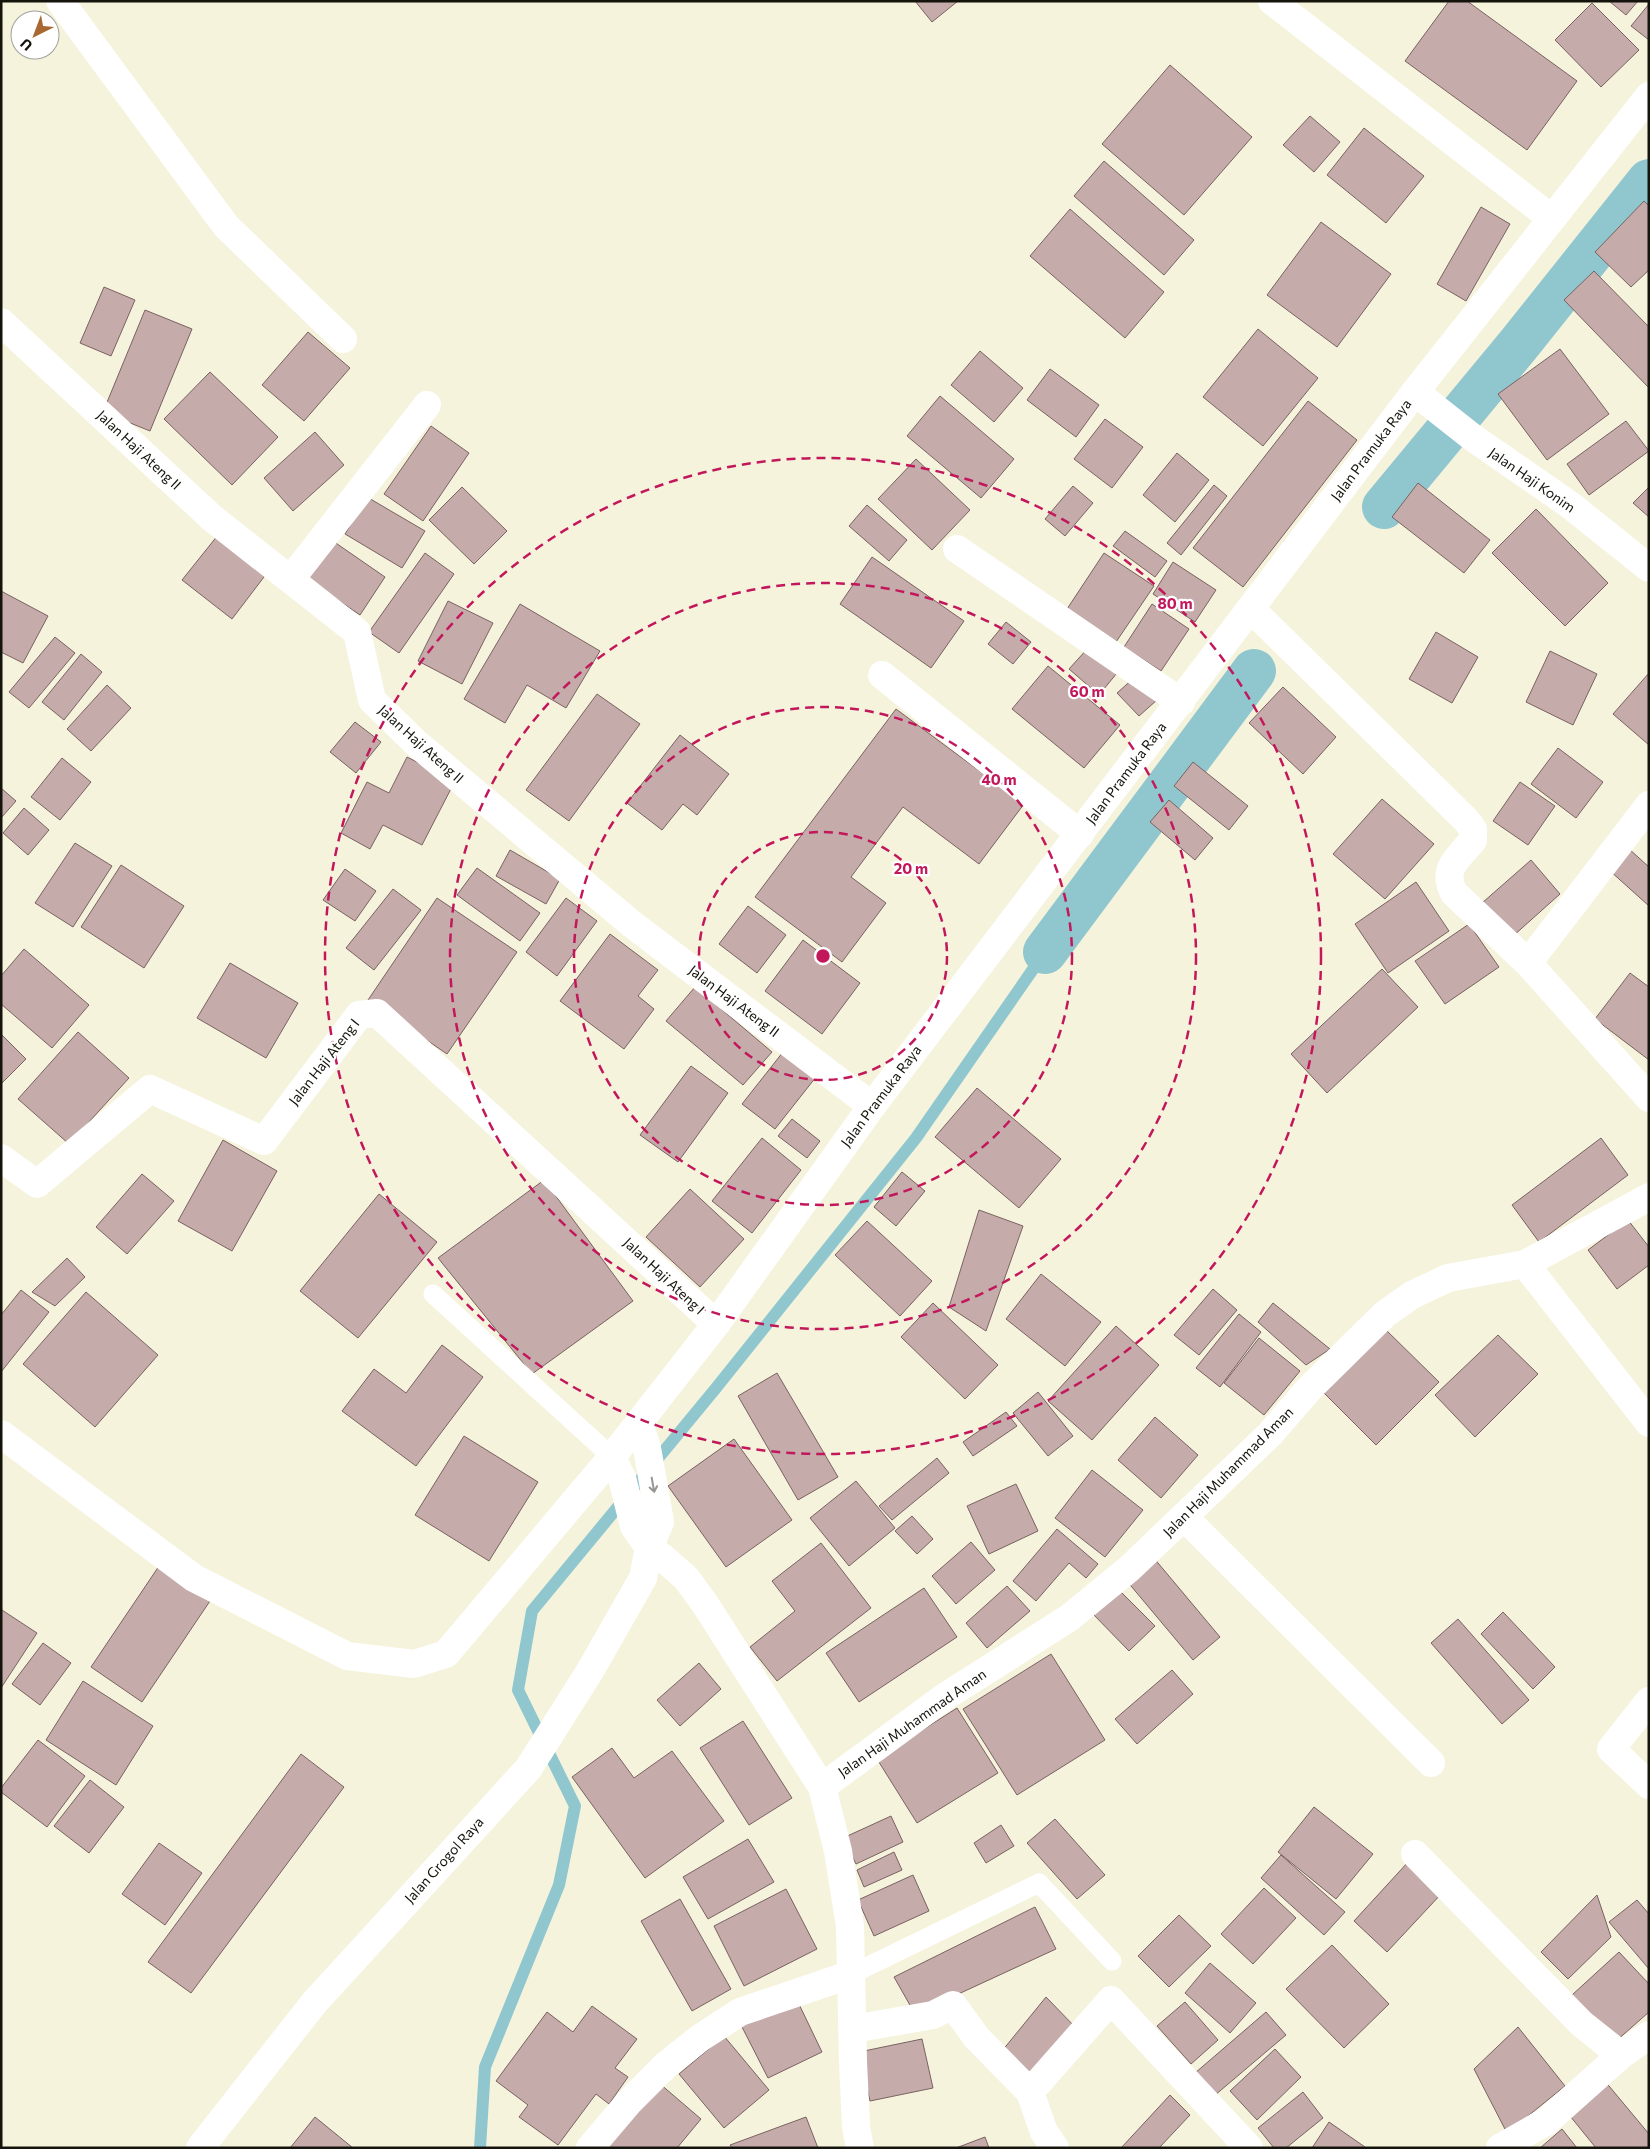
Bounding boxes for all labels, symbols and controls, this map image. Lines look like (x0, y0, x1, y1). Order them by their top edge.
north arrow (10, 10, 60, 60)
text: U (16, 35, 35, 55)
street label: Jalan Pramuka Raya (1327, 395, 1414, 504)
street label: Jalan Haji Ateng II (94, 406, 185, 493)
street label: Jalan Haji Konim (1486, 443, 1579, 516)
text: 80 m (1157, 594, 1193, 612)
text: 60 m (1069, 682, 1105, 700)
street label: Jalan Haji Ateng II (375, 701, 467, 786)
street label: Jalan Pramuka Raya (1082, 718, 1169, 827)
text: 40 m (981, 770, 1017, 788)
text: 20 m (894, 859, 928, 877)
centre of rings (814, 947, 832, 965)
street label: Jalan Haji Ateng II (686, 961, 783, 1040)
street label: Jalan Haji Ateng I (285, 1015, 363, 1108)
street label: Jalan Pramuka Raya (837, 1041, 924, 1150)
street label: Jalan Haji Ateng I (620, 1234, 709, 1318)
street label: Jalan Haji Muhammad Aman (1159, 1403, 1296, 1540)
one-way arrow (649, 1477, 659, 1493)
street label: Jalan Haji Muhammad Aman (834, 1665, 989, 1780)
street label: Jalan Grogol Raya (401, 1813, 487, 1906)

